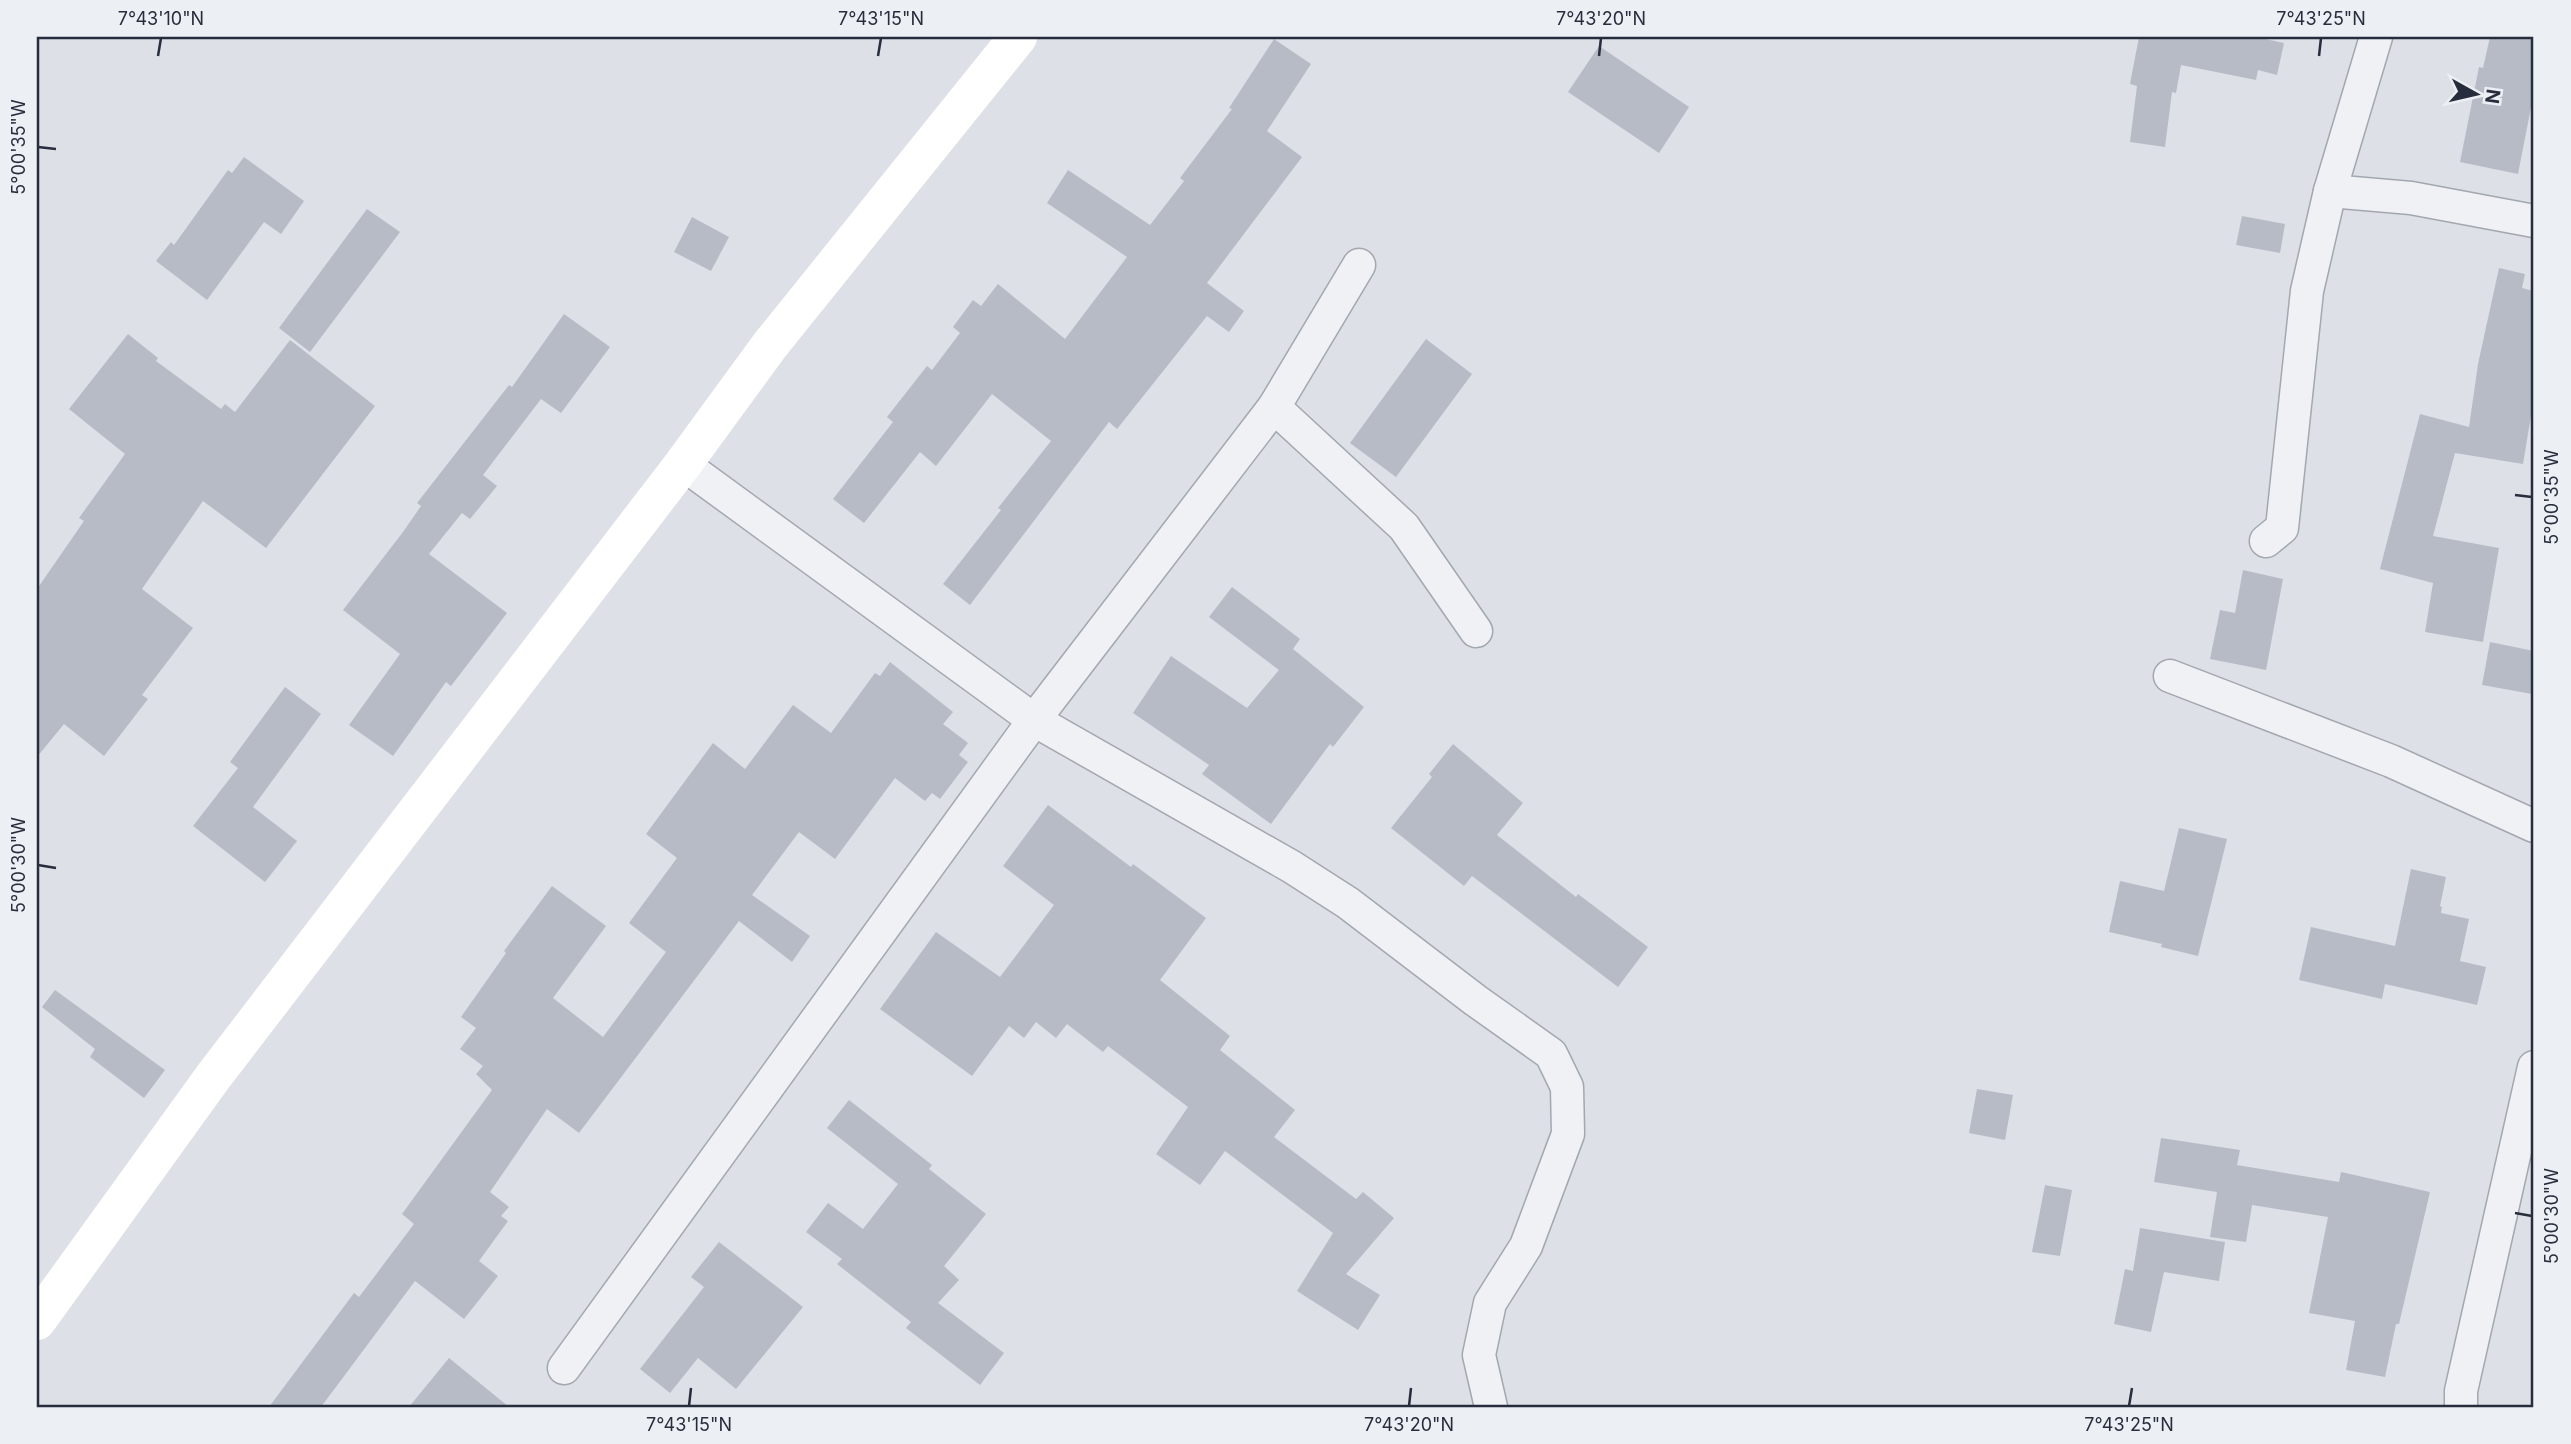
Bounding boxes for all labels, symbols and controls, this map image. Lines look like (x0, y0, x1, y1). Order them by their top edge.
text: 7°43'10"N (118, 8, 204, 29)
text: 7°43'15"N (838, 8, 924, 29)
text: 7°43'20"N (1556, 8, 1646, 29)
text: 7°43'25"N (2276, 8, 2366, 29)
north arrow (2442, 60, 2512, 130)
text: N (2480, 88, 2505, 105)
text: 5°00'35"W (8, 99, 29, 195)
text: 5°00'35"W (2541, 449, 2562, 545)
text: 5°00'30"W (8, 817, 29, 913)
text: 5°00'30"W (2541, 1168, 2562, 1264)
text: 7°43'15"N (646, 1414, 732, 1435)
text: 7°43'20"N (1364, 1414, 1454, 1435)
text: 7°43'25"N (2084, 1414, 2174, 1435)

